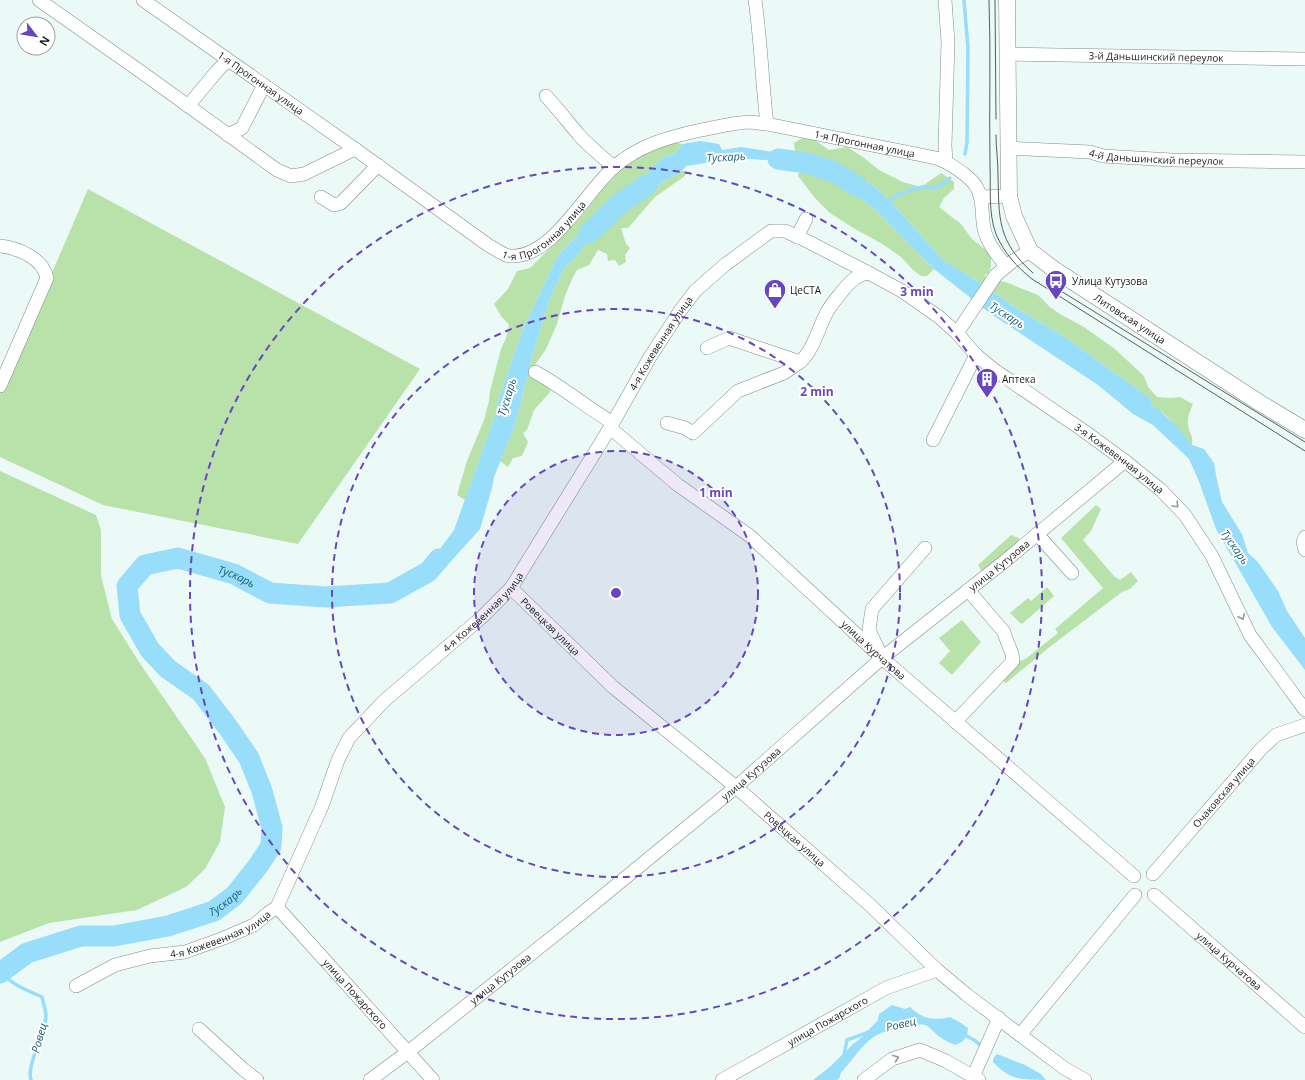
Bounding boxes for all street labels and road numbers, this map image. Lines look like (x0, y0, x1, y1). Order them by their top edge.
street label: 1-я Прогонная улица (215, 48, 307, 118)
street label: 3-й Даньшинский переулок (1088, 48, 1224, 65)
street label: 1-я Прогонная улица (813, 127, 916, 161)
street label: 4-й Даньшинский переулок (1087, 145, 1225, 168)
street label: 1-я Прогонная улица (500, 198, 589, 263)
street label: Литовская улица (1092, 290, 1168, 347)
street label: 4-я Кожевенная улица (626, 293, 696, 393)
street label: 3-я Кожевенная улица (1072, 420, 1167, 497)
street label: улица Кутузова (966, 536, 1032, 594)
street label: 4-я Кожевенная улица (439, 569, 526, 655)
street label: Ровецкая улица (518, 594, 583, 658)
street label: улица Курчатова (838, 617, 909, 683)
street label: улица Кутузова (718, 744, 784, 803)
street label: Очаковская улица (1189, 754, 1258, 831)
street label: Ровецкая улица (761, 808, 828, 870)
street label: 4-я Кожевенная улица (169, 907, 274, 961)
street label: улица Курчатова (1194, 928, 1265, 993)
street label: улица Кутузова (467, 950, 534, 1007)
street label: улица Пожарского (320, 956, 391, 1032)
street label: улица Пожарского (785, 993, 870, 1049)

